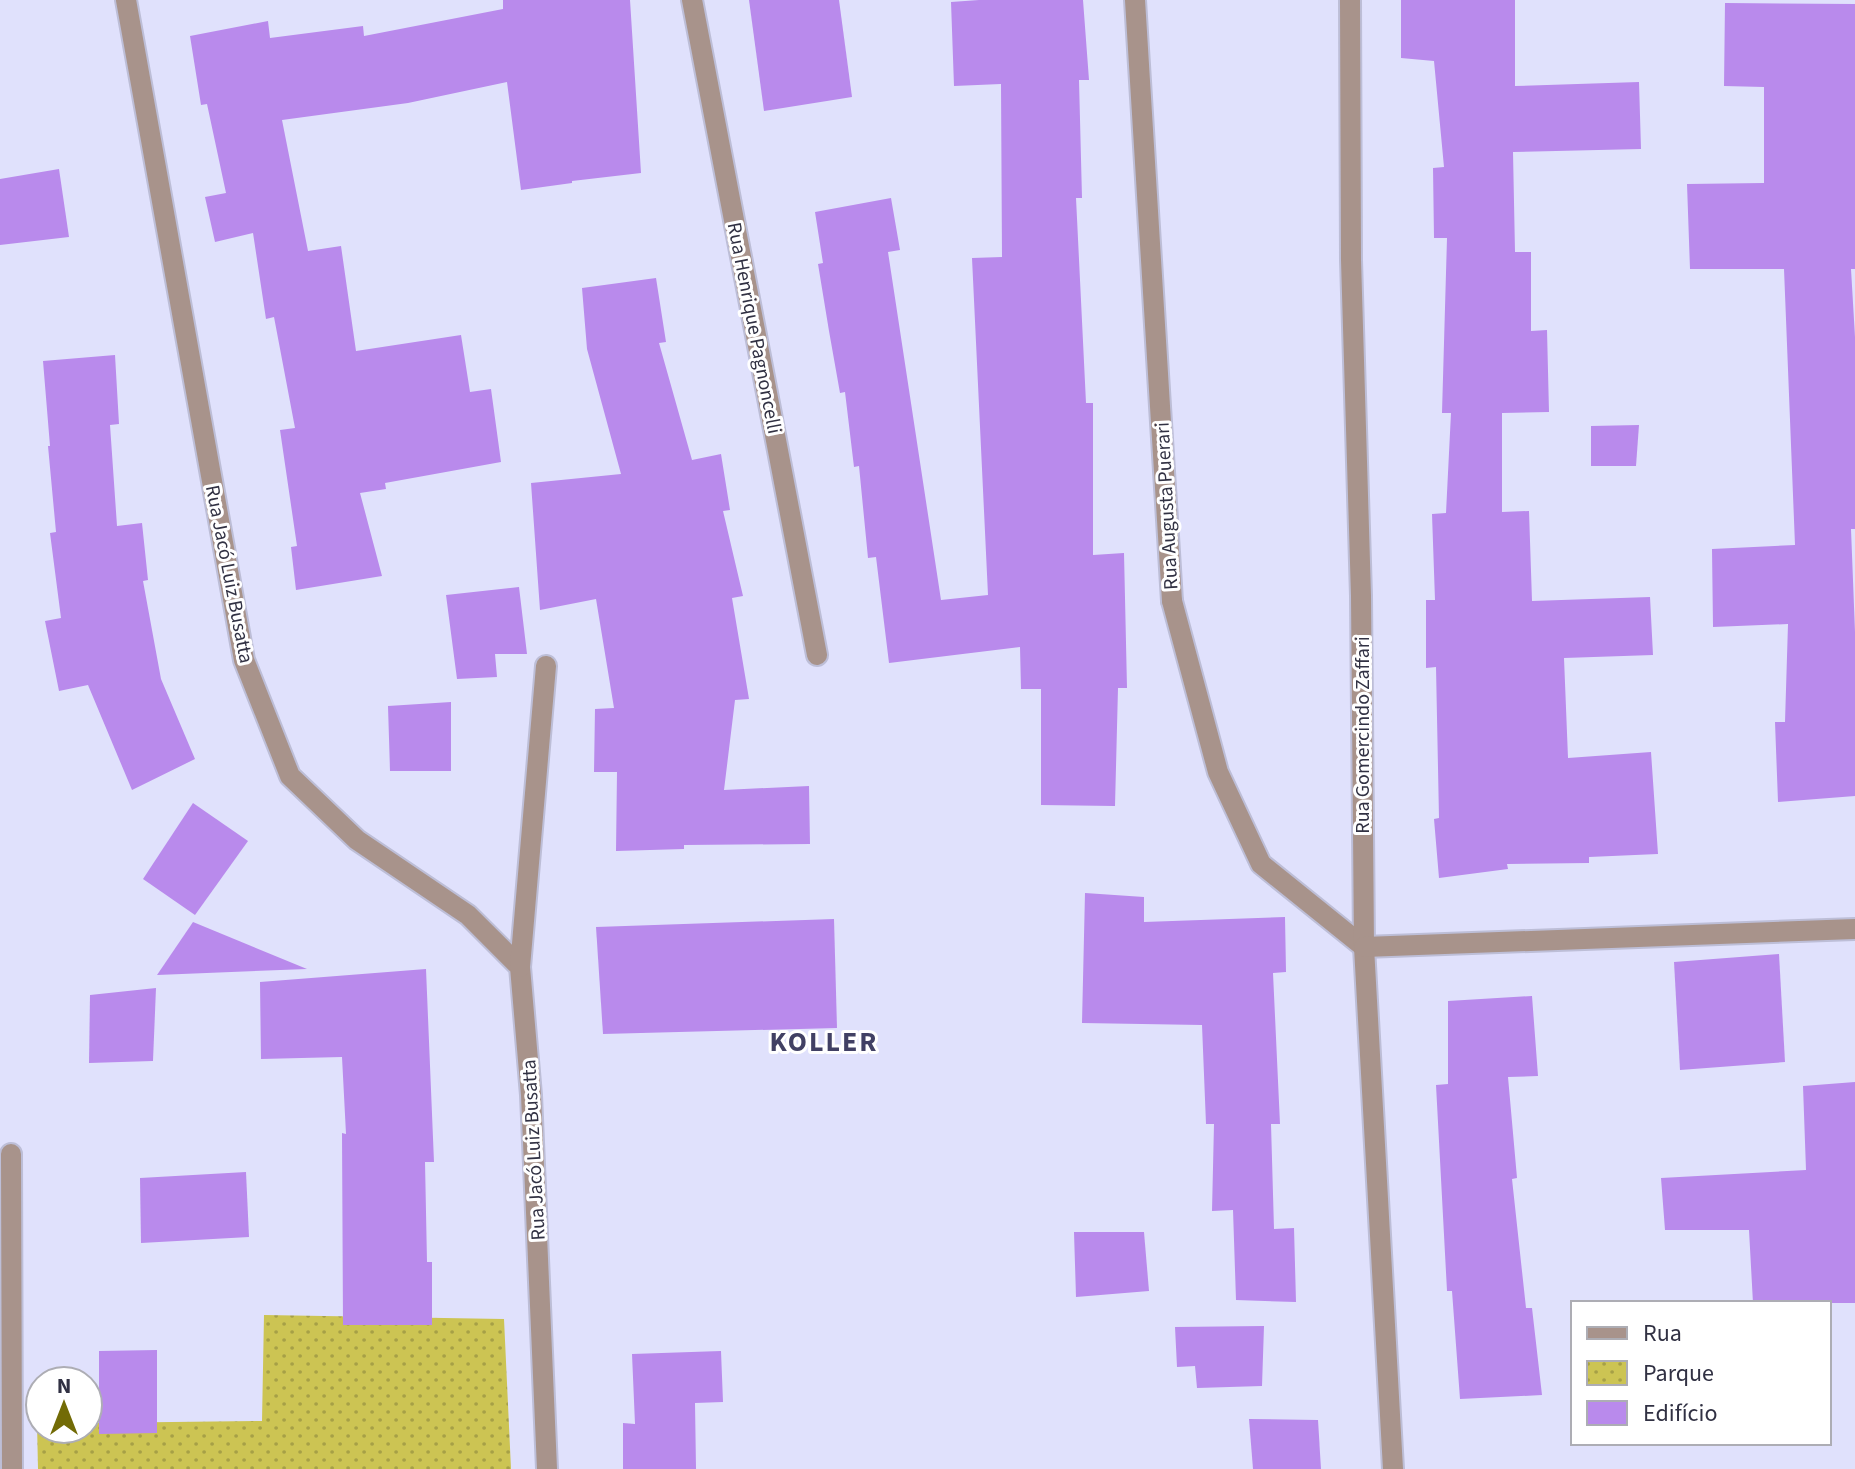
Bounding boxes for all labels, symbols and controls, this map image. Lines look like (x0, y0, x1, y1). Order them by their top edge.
street label: Rua Henrique Pagnoncelli (720, 220, 788, 436)
street label: Rua Augusta Puerari (1149, 421, 1185, 590)
street label: Rua Jacó Luiz Busatta (198, 483, 260, 666)
street label: Rua Gomercindo Zaffari (1349, 636, 1377, 834)
district label: KOLLER (769, 1022, 879, 1062)
street label: Rua Jacó Luiz Busatta (515, 1059, 553, 1241)
legend (1571, 1301, 1831, 1445)
text: Rua (1643, 1316, 1682, 1351)
text: Parque (1643, 1356, 1714, 1391)
north arrow (24, 1365, 104, 1445)
text: N (57, 1370, 71, 1402)
text: Edifício (1643, 1396, 1717, 1431)

